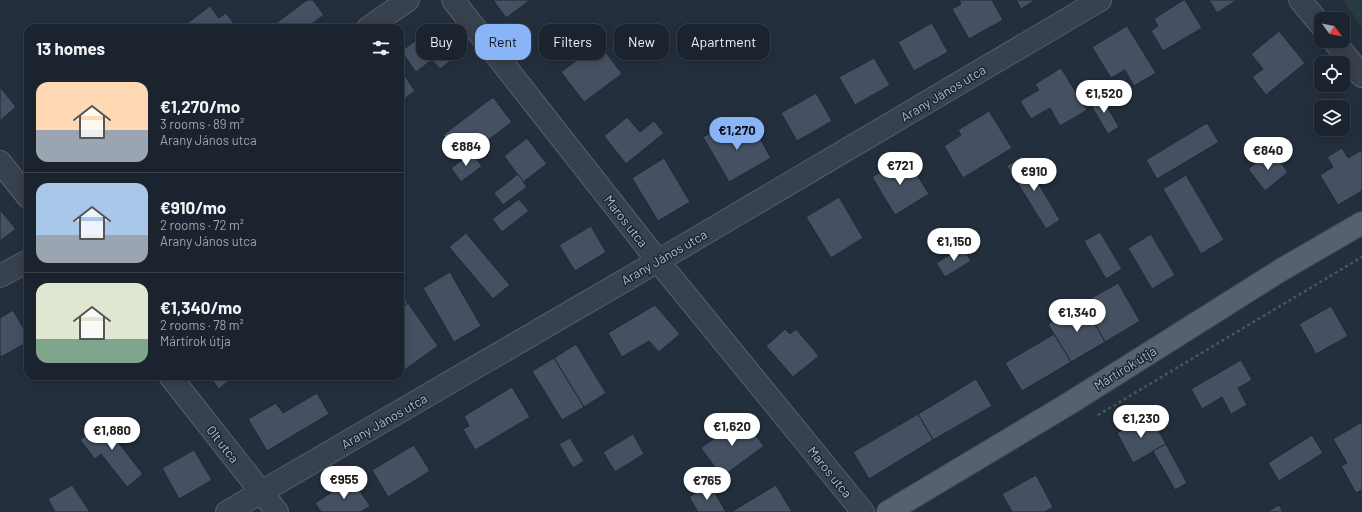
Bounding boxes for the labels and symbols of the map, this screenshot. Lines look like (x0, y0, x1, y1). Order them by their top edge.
north arrow (1314, 12, 1350, 48)
street label: Arany János utca (897, 61, 989, 125)
pin: €1,520 (1071, 80, 1137, 114)
pin: €1,270 (704, 117, 770, 151)
pin: €884 (442, 133, 490, 167)
pin: €840 (1244, 137, 1292, 171)
pin: €721 (876, 152, 924, 186)
pin: €910 (1010, 158, 1058, 192)
street label: Maros utca (601, 192, 651, 250)
street label: Arany János utca (618, 226, 710, 288)
pin: €1,150 (921, 228, 987, 262)
pin: €1,340 (1044, 299, 1110, 333)
street label: Mártírok útja (1091, 342, 1159, 394)
street label: Arany János utca (338, 390, 430, 452)
pin: €1,230 (1108, 405, 1174, 439)
pin: €1,620 (699, 413, 765, 447)
pin: €1,880 (79, 417, 145, 451)
street label: Olt utca (203, 422, 243, 466)
street label: Maros utca (804, 443, 856, 501)
pin: €955 (320, 466, 368, 500)
pin: €765 (683, 467, 731, 501)

